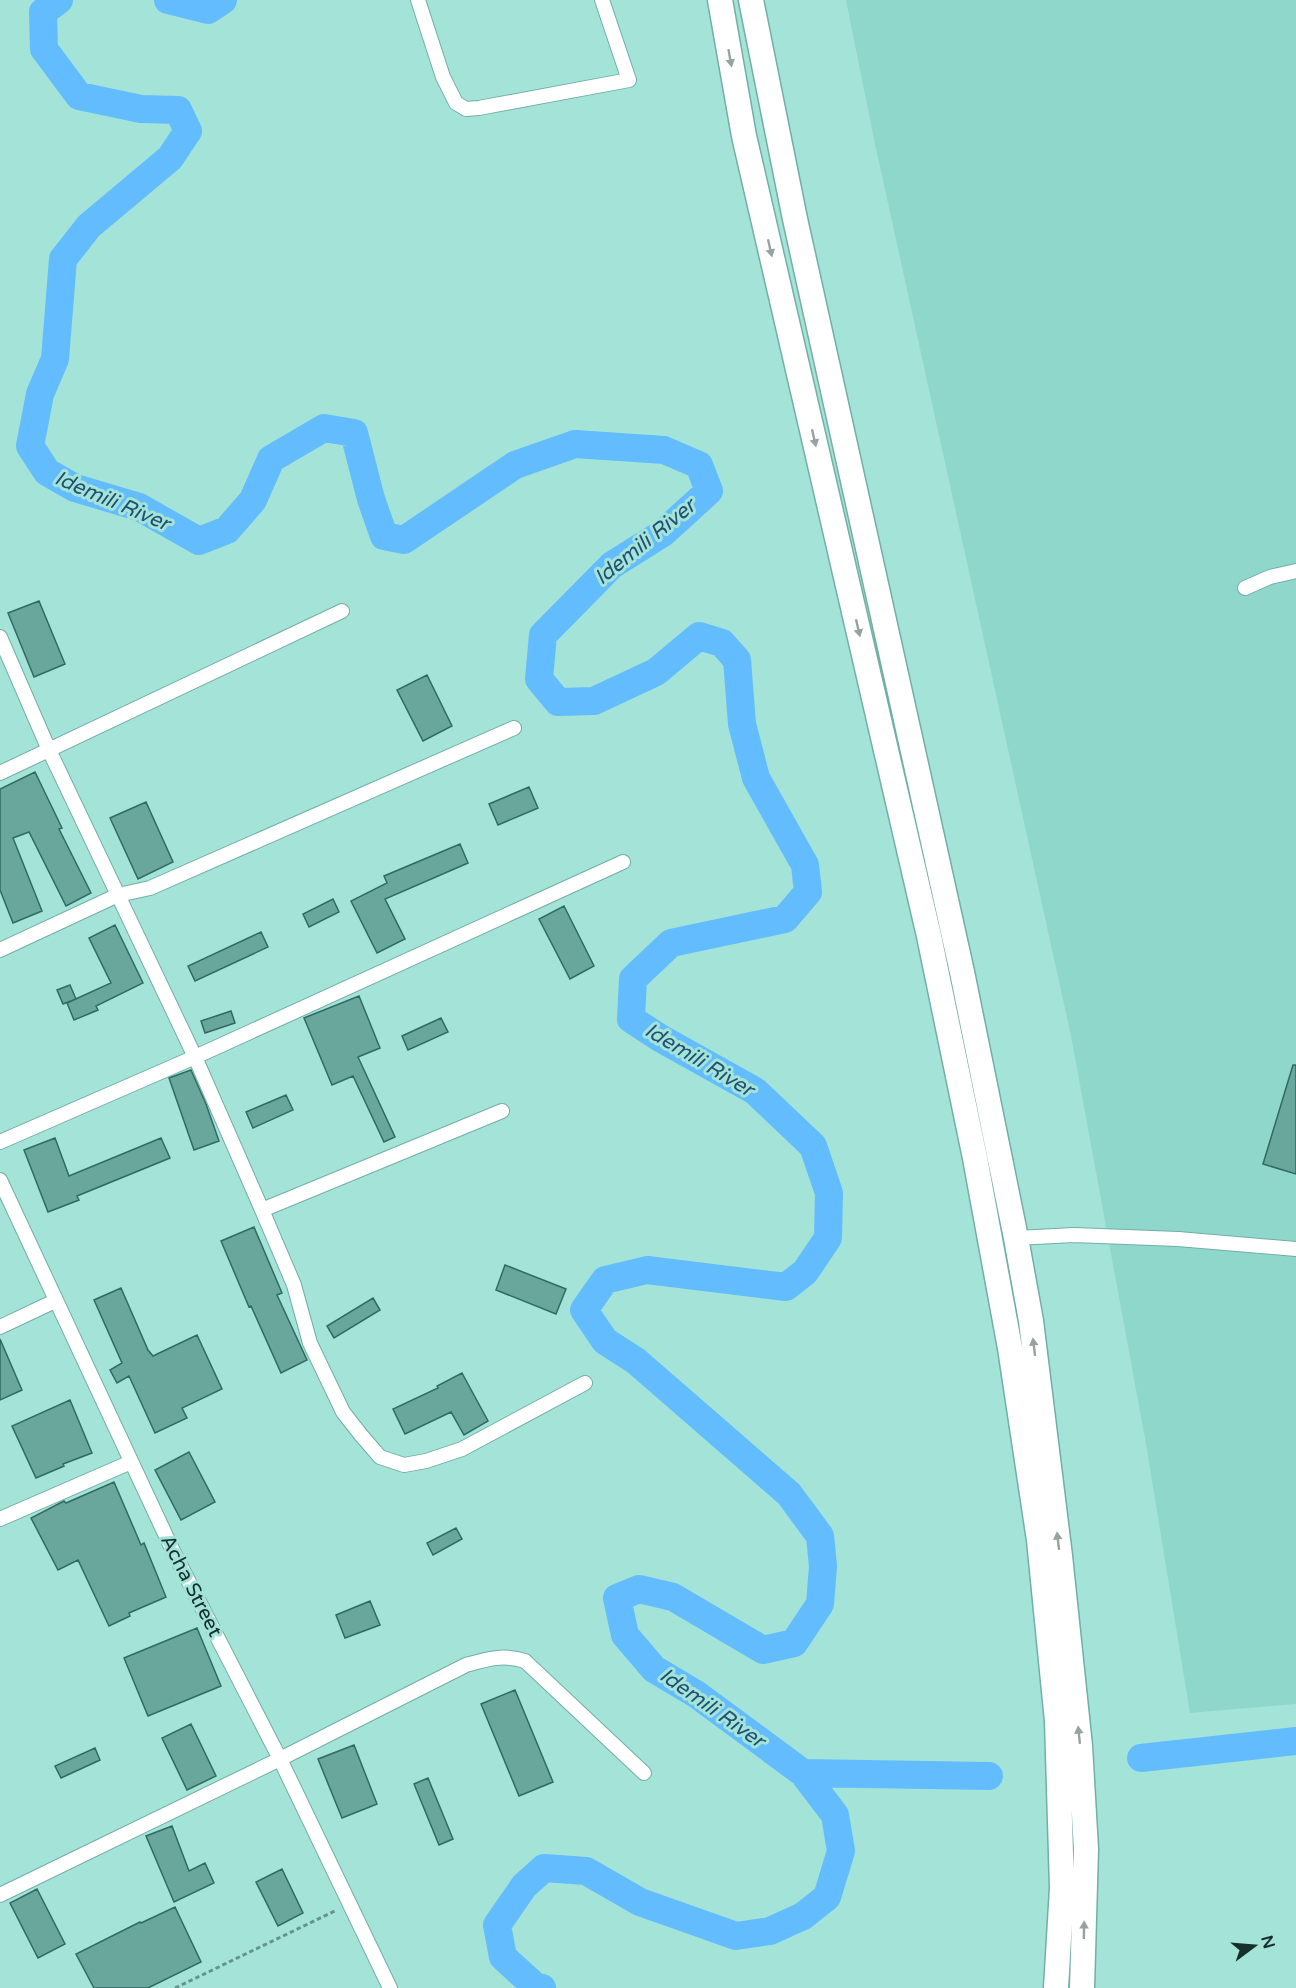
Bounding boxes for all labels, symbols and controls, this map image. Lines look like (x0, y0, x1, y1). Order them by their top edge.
one-way arrow (726, 48, 735, 67)
one-way arrow (766, 239, 775, 258)
one-way arrow (810, 429, 819, 448)
water label: Idemili River (51, 466, 176, 538)
water label: Idemili River (590, 492, 703, 590)
one-way arrow (854, 619, 863, 638)
water label: Idemili River (640, 1018, 760, 1104)
one-way arrow (1030, 1338, 1039, 1357)
street label: Acha Street (155, 1531, 227, 1641)
one-way arrow (1053, 1531, 1063, 1550)
water label: Idemili River (655, 1663, 772, 1755)
one-way arrow (1074, 1725, 1084, 1744)
north arrow (1224, 1916, 1284, 1976)
one-way arrow (1079, 1920, 1089, 1939)
text: N (1256, 1933, 1279, 1951)

